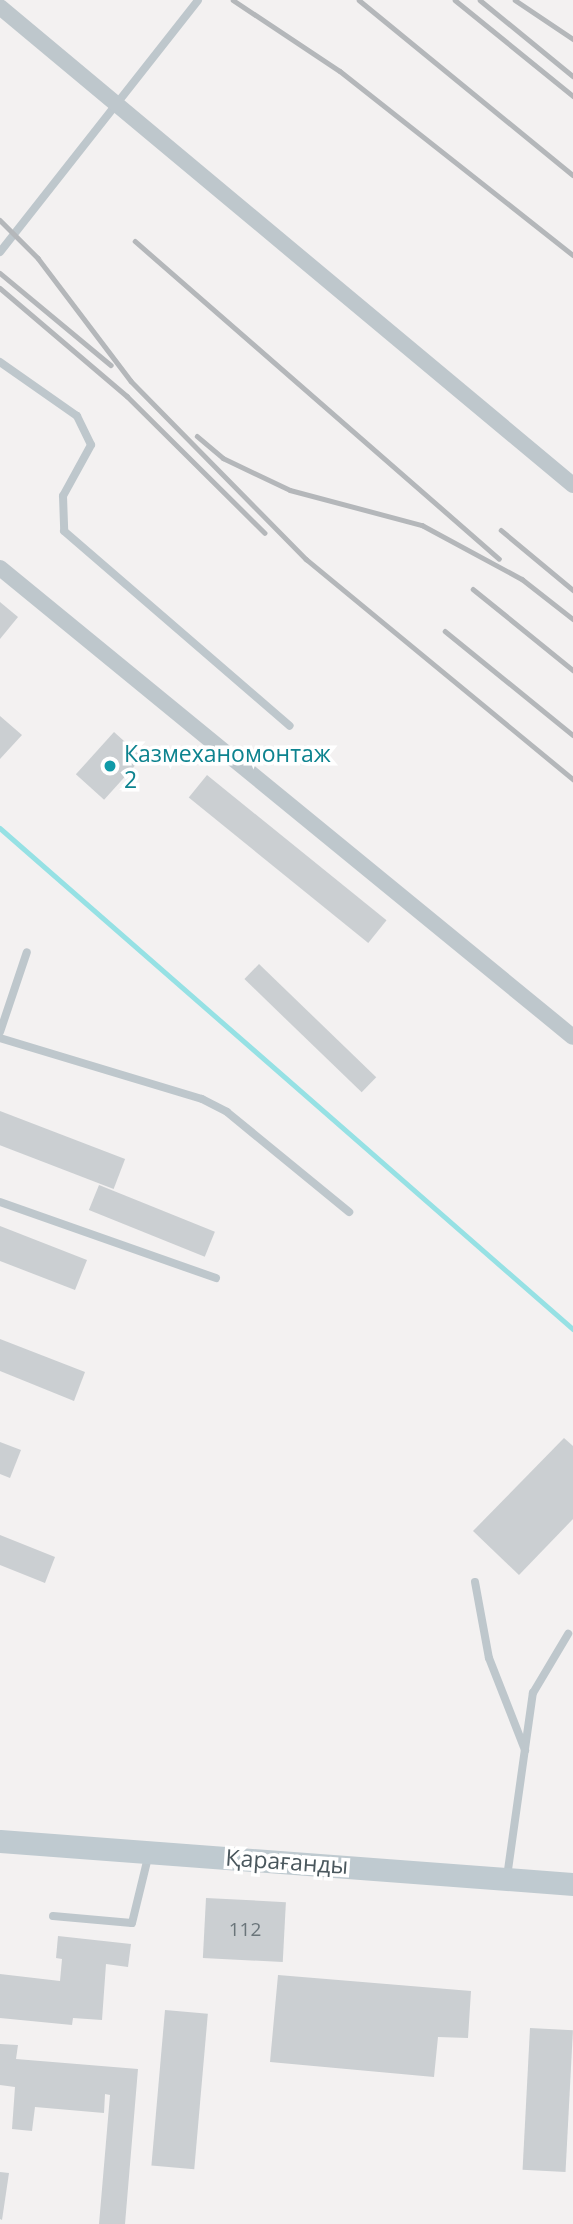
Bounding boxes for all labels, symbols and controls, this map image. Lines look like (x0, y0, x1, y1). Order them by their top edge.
place label: Казмеханомонтаж 2 (124, 739, 331, 793)
marker: Казмеханомонтаж 2 (102, 758, 118, 774)
street label: Қарағанды (225, 1843, 349, 1879)
house number: 112 (229, 1919, 261, 1941)

